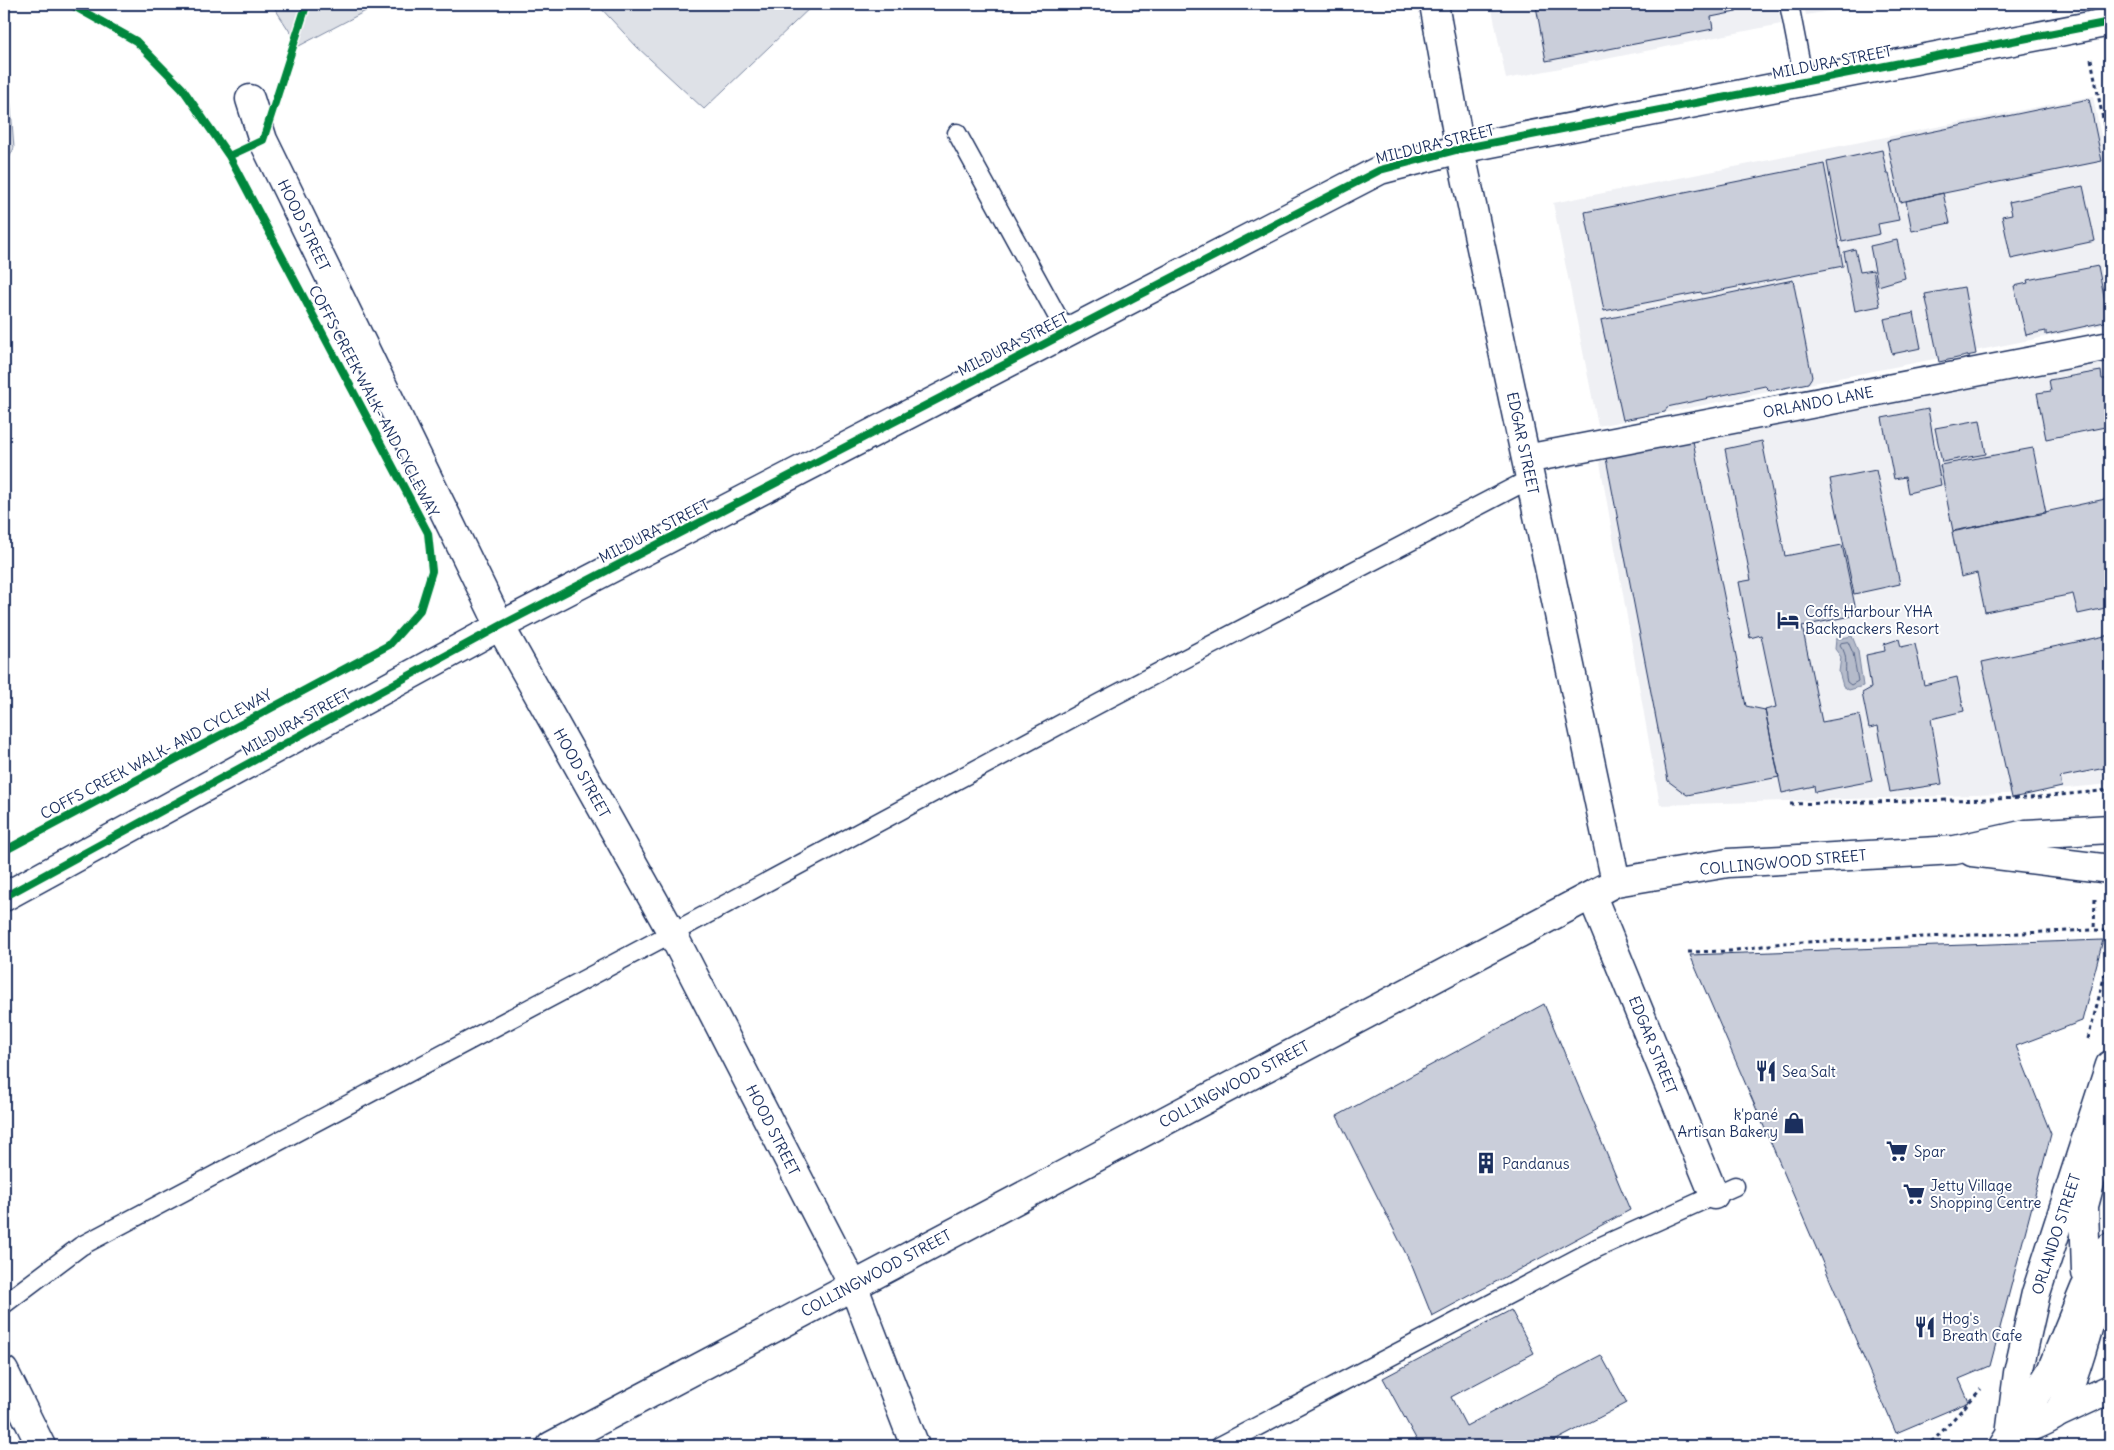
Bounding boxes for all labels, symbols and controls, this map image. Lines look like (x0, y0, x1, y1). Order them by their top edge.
street label: MILDURA STREET (1770, 41, 1894, 83)
street label: MILDURA STREET (1374, 120, 1496, 168)
street label: HOOD STREET (274, 176, 334, 274)
street label: COFFS CREEK WALK- AND CYCLEWAY (305, 282, 444, 521)
street label: MILDURA STREET (955, 308, 1072, 380)
street label: ORLANDO LANE (1761, 382, 1875, 422)
street label: EDGAR STREET (1503, 390, 1543, 496)
street label: MILDURA STREET (596, 495, 713, 567)
place label: Coffs Harbour YHA Backpackers Resort (1805, 602, 1939, 638)
hotel icon: Coffs Harbour YHA Backpackers Resort (1775, 607, 1801, 633)
street label: COFFS CREEK WALK- AND CYCLEWAY (37, 684, 276, 823)
street label: MILDURA STREET (238, 684, 354, 760)
street label: HOOD STREET (550, 725, 614, 821)
street label: COLLINGWOOD STREET (1699, 845, 1867, 879)
street label: EDGAR STREET (1625, 993, 1681, 1097)
street label: COLLINGWOOD STREET (1156, 1036, 1313, 1132)
restaurant icon: Sea Salt (1753, 1058, 1779, 1084)
place label: Sea Salt (1782, 1062, 1836, 1081)
street label: HOOD STREET (742, 1081, 804, 1179)
place label: k'pané Artisan Bakery (1678, 1105, 1778, 1141)
shop icon: k'pané Artisan Bakery (1781, 1110, 1807, 1136)
supermarket icon: Spar (1884, 1138, 1910, 1164)
place label: Spar (1914, 1142, 1946, 1161)
building icon: Pandanus (1473, 1150, 1499, 1176)
place label: Pandanus (1502, 1154, 1570, 1173)
street label: ORLANDO STREET (2027, 1171, 2085, 1297)
place label: Jetty Village Shopping Centre (1930, 1176, 2041, 1212)
supermarket icon: Jetty Village Shopping Centre (1901, 1181, 1927, 1207)
street label: COLLINGWOOD STREET (798, 1225, 955, 1321)
place label: Hog's Breath Cafe (1942, 1309, 2022, 1345)
restaurant icon: Hog's Breath Cafe (1912, 1314, 1938, 1340)

